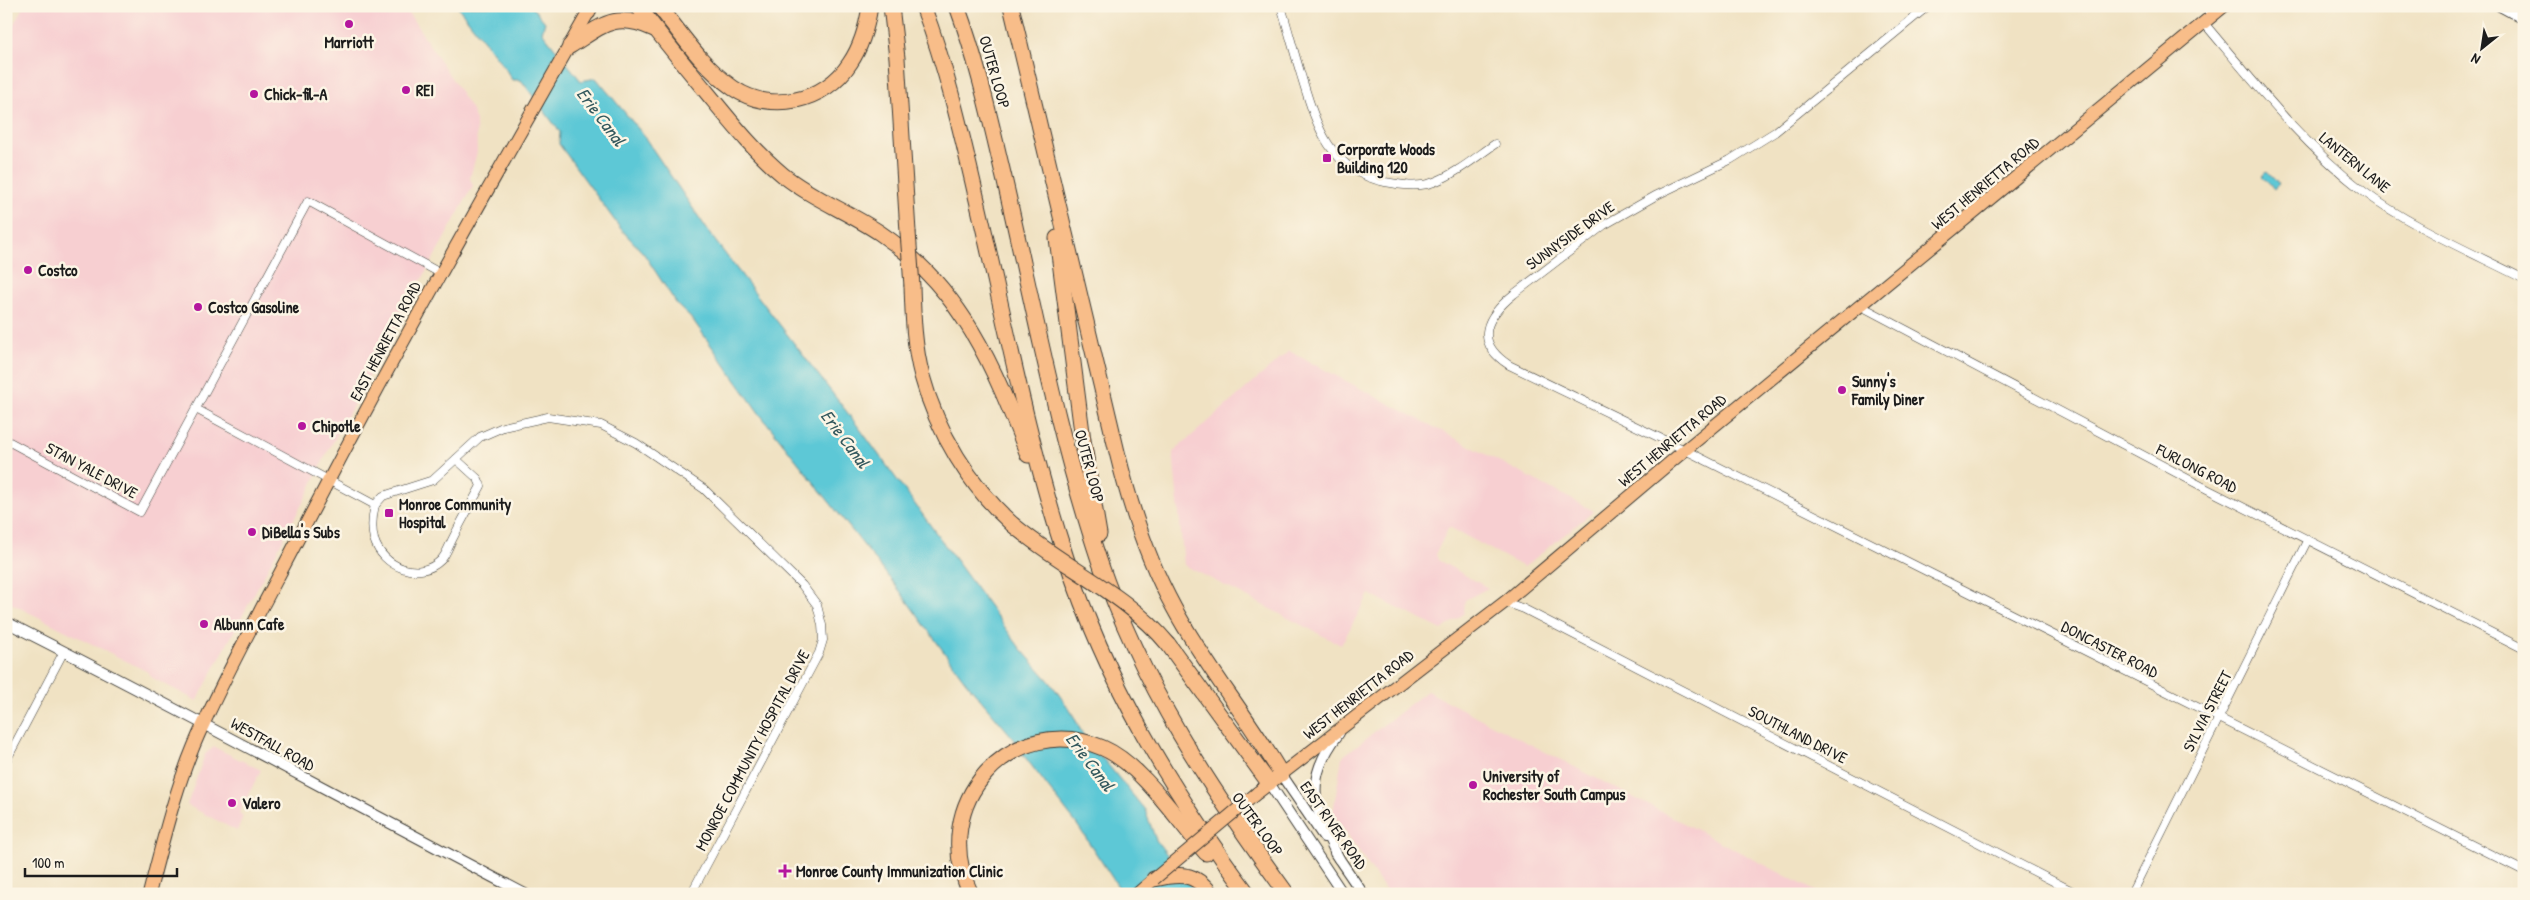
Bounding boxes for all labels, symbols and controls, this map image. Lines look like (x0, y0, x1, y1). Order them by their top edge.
marker: Marriott (343, 18, 355, 30)
north arrow (2458, 22, 2508, 72)
place label: Marriott (324, 31, 374, 53)
street label: OUTER LOOP (974, 33, 1016, 111)
text: N (2467, 49, 2483, 70)
place label: REI (416, 79, 434, 101)
water label: Erie Canal (571, 82, 632, 152)
place label: Chick-fil-A (264, 83, 328, 105)
marker: REI (400, 84, 412, 96)
marker: Chick-fil-A (248, 88, 260, 100)
street label: LANTERN LANE (2315, 127, 2395, 197)
street label: WEST HENRIETTA ROAD (1926, 131, 2044, 235)
place label: Corporate Woods Building 120 (1337, 138, 1436, 179)
marker: Corporate Woods Building 120 (1321, 152, 1333, 164)
street label: SUNNYSIDE DRIVE (1521, 195, 1619, 275)
place label: Costco (38, 259, 78, 281)
marker: Costco (22, 264, 34, 276)
street label: EAST HENRIETTA ROAD (344, 277, 426, 405)
place label: Costco Gasoline (208, 296, 300, 318)
marker: Costco Gasoline (192, 301, 204, 313)
place label: Sunny's Family Diner (1851, 370, 1925, 411)
marker: Sunny's Family Diner (1836, 384, 1848, 396)
street label: WEST HENRIETTA ROAD (1613, 388, 1731, 492)
water label: Erie Canal (815, 404, 876, 474)
place label: Chipotle (312, 415, 361, 438)
marker: Chipotle (296, 420, 308, 432)
street label: OUTER LOOP (1070, 427, 1110, 505)
street label: STAN YALE DRIVE (42, 437, 142, 503)
street label: FURLONG ROAD (2152, 438, 2242, 498)
place label: Monroe Community Hospital (399, 493, 512, 534)
marker: Monroe Community Hospital (383, 507, 395, 519)
place label: DiBella's Subs (262, 521, 341, 543)
marker: DiBella's Subs (246, 526, 258, 538)
place label: Albunn Cafe (214, 613, 285, 635)
street label: DONCASTER ROAD (2058, 615, 2163, 683)
marker: Albunn Cafe (198, 618, 210, 630)
street label: WEST HENRIETTA ROAD (1298, 644, 1418, 744)
street label: MONROE COMMUNITY HOSPITAL DRIVE (690, 646, 814, 854)
street label: SYLVIA STREET (2177, 666, 2237, 755)
street label: SOUTHLAND DRIVE (1745, 700, 1851, 768)
street label: WESTFALL ROAD (227, 712, 319, 776)
water label: Erie Canal (1060, 727, 1121, 797)
place label: University of Rochester South Campus (1483, 765, 1626, 806)
street label: EAST RIVER ROAD (1295, 777, 1373, 874)
marker: University of Rochester South Campus (1467, 779, 1479, 791)
street label: OUTER LOOP (1227, 787, 1289, 861)
place label: Valero (242, 792, 281, 814)
marker: Valero (226, 797, 238, 809)
scale bar (25, 845, 178, 877)
text: 100 m (32, 852, 65, 873)
place label: Monroe County Immunization Clinic (796, 860, 1003, 883)
marker: Monroe County Immunization Clinic (778, 864, 792, 878)

